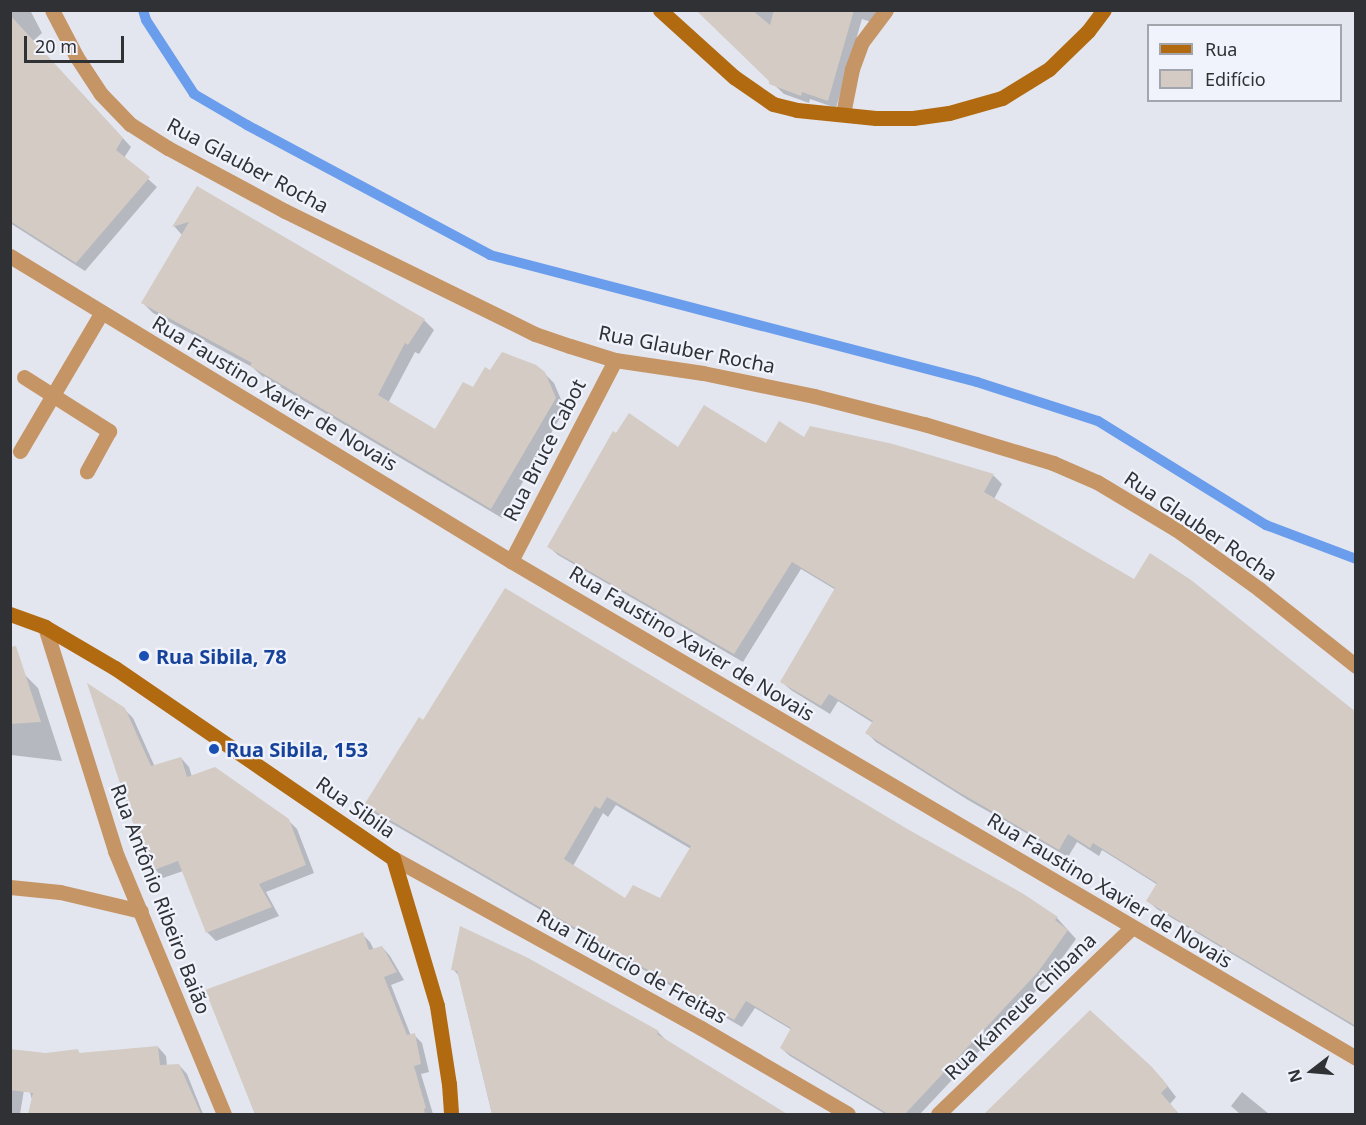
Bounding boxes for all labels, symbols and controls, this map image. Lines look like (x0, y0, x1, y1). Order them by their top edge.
scale bar (27, 24, 128, 62)
legend (1147, 24, 1342, 102)
text: 20 m (35, 34, 77, 58)
text: Rua (1205, 37, 1237, 61)
text: Edifício (1205, 67, 1266, 91)
street label: Rua Glauber Rocha (163, 112, 333, 218)
street label: Rua Faustino Xavier de Novais (148, 310, 402, 476)
street label: Rua Glauber Rocha (597, 320, 777, 378)
street label: Rua Bruce Cabot (498, 375, 590, 525)
street label: Rua Glauber Rocha (1120, 466, 1282, 586)
street label: Rua Faustino Xavier de Novais (565, 560, 819, 726)
place label: Rua Sibila, 78 (156, 644, 287, 668)
marker: Rua Sibila, 78 (137, 649, 151, 663)
place label: Rua Sibila, 153 (226, 737, 368, 761)
marker: Rua Sibila, 153 (207, 742, 221, 756)
street label: Rua Sibila (312, 771, 400, 843)
street label: Rua Antônio Ribeiro Baião (106, 780, 216, 1018)
street label: Rua Faustino Xavier de Novais (983, 807, 1237, 973)
street label: Rua Tiburcio de Freitas (533, 904, 731, 1028)
street label: Rua Kameue Chibana (939, 928, 1101, 1084)
north arrow (1282, 1041, 1342, 1101)
text: N (1282, 1067, 1307, 1085)

